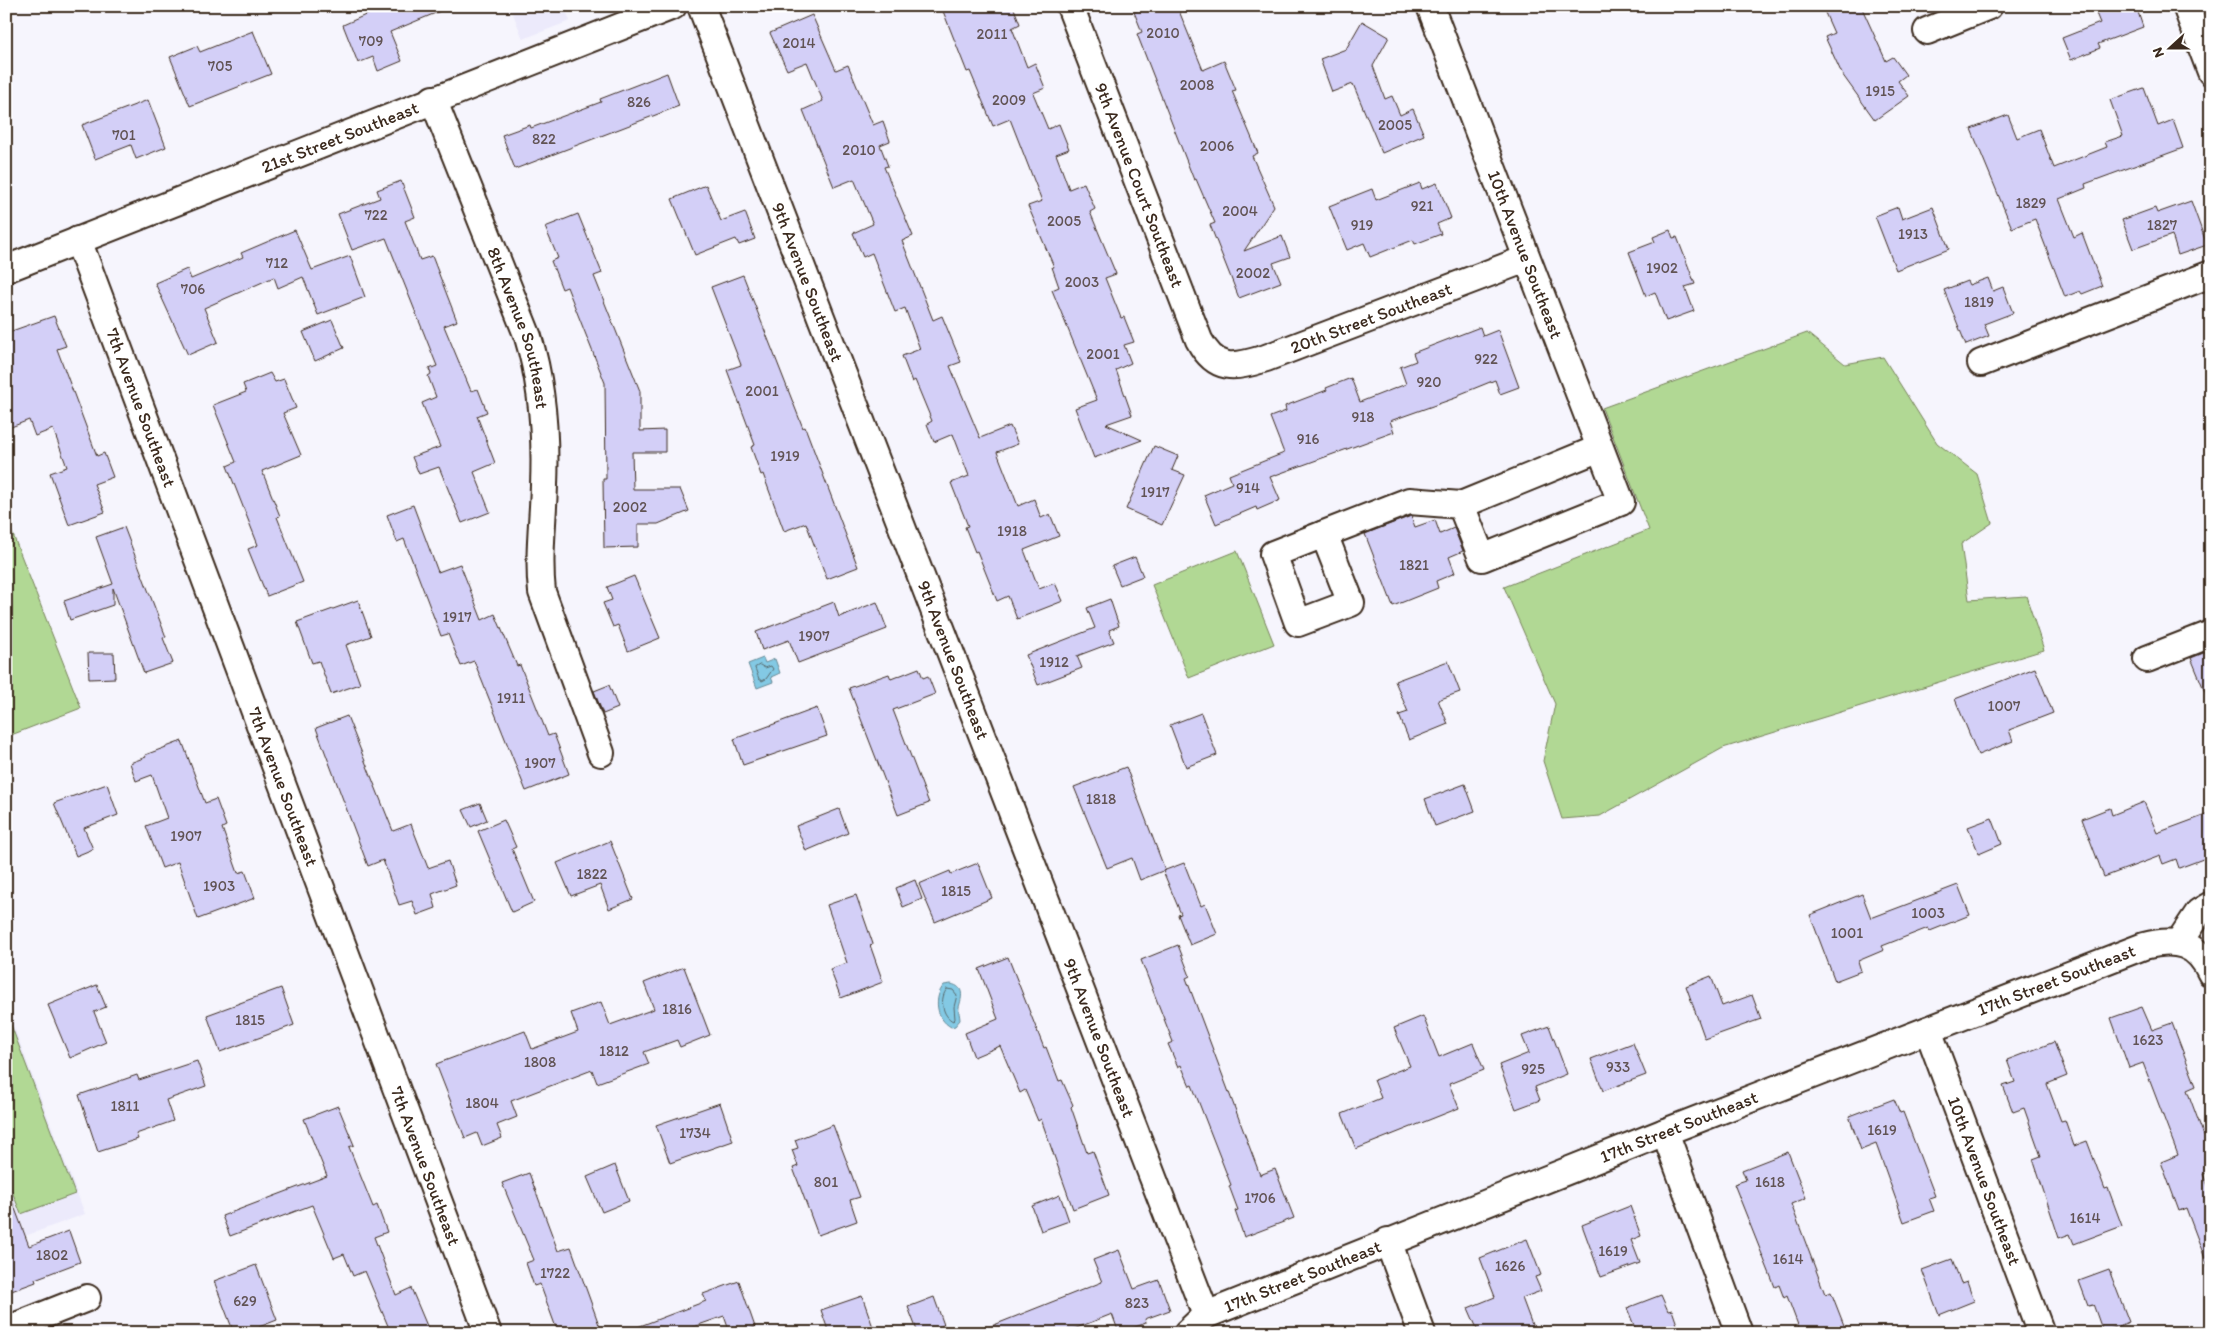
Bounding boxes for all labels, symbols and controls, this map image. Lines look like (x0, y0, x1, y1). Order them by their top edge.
north arrow (2144, 22, 2194, 72)
house number: 2010 (1146, 24, 1180, 42)
house number: 2011 (976, 25, 1008, 43)
house number: 709 (359, 32, 383, 50)
house number: 2014 (782, 34, 816, 52)
text: N (2149, 45, 2168, 60)
house number: 705 (208, 57, 232, 75)
house number: 2008 (1180, 76, 1214, 94)
street label: 9th Avenue Court Southeast (1090, 80, 1189, 291)
house number: 1915 (1865, 82, 1895, 100)
house number: 2009 (992, 91, 1026, 109)
house number: 826 (627, 93, 651, 111)
street label: 21st Street Southeast (258, 96, 422, 178)
house number: 2005 (1378, 116, 1412, 134)
house number: 701 (112, 126, 136, 144)
house number: 822 (532, 130, 556, 148)
house number: 2006 (1200, 137, 1234, 155)
house number: 2010 (842, 141, 876, 159)
street label: 10th Avenue Southeast (1483, 167, 1568, 342)
house number: 1829 (2016, 194, 2047, 212)
house number: 921 (1411, 197, 1433, 215)
street label: 9th Avenue Southeast (767, 199, 848, 365)
house number: 2004 (1222, 202, 1258, 220)
house number: 722 (364, 206, 388, 224)
house number: 2005 (1047, 212, 1081, 230)
house number: 919 (1351, 216, 1373, 234)
house number: 1827 (2147, 216, 2178, 234)
house number: 1913 (1898, 225, 1928, 243)
street label: 8th Avenue Southeast (482, 244, 553, 410)
house number: 712 (266, 254, 288, 272)
house number: 1902 (1646, 259, 1678, 277)
house number: 2002 (1236, 264, 1270, 282)
house number: 2003 (1065, 273, 1099, 291)
street label: 20th Street Southeast (1287, 277, 1455, 359)
house number: 706 (181, 280, 205, 298)
house number: 1819 (1964, 293, 1994, 311)
street label: 7th Avenue Southeast (101, 325, 181, 490)
house number: 2001 (1086, 345, 1120, 363)
house number: 922 (1474, 350, 1498, 368)
house number: 920 (1417, 373, 1441, 391)
house number: 2001 (745, 382, 779, 400)
house number: 918 (1351, 408, 1375, 426)
house number: 916 (1297, 430, 1319, 448)
house number: 1919 (770, 447, 800, 465)
house number: 914 (1236, 479, 1260, 497)
house number: 1917 (1140, 483, 1170, 501)
house number: 2002 (613, 498, 647, 516)
house number: 1918 (997, 522, 1027, 540)
house number: 1821 (1399, 556, 1429, 574)
street label: 9th Avenue Southeast (913, 577, 994, 743)
house number: 1917 (442, 608, 472, 626)
house number: 1907 (798, 627, 830, 645)
house number: 1912 (1039, 653, 1069, 671)
house number: 1911 (497, 689, 525, 707)
house number: 1007 (1988, 697, 2021, 715)
street label: 7th Avenue Southeast (243, 704, 323, 870)
house number: 1907 (524, 754, 556, 772)
house number: 1818 (1086, 790, 1116, 808)
house number: 1907 (170, 827, 202, 845)
house number: 1822 (577, 865, 608, 883)
house number: 1903 (203, 877, 235, 895)
house number: 1815 (941, 882, 971, 900)
house number: 1003 (1911, 904, 1945, 922)
house number: 1001 (1831, 924, 1863, 942)
street label: 17th Street Southeast (1974, 939, 2139, 1021)
street label: 9th Avenue Southeast (1058, 955, 1140, 1121)
house number: 1816 (662, 1000, 692, 1018)
house number: 1815 (235, 1011, 265, 1029)
house number: 1623 (2133, 1031, 2163, 1049)
house number: 1812 (599, 1042, 629, 1060)
house number: 1808 (524, 1053, 556, 1071)
house number: 933 (1606, 1058, 1630, 1076)
house number: 925 (1521, 1060, 1545, 1078)
street label: 7th Avenue Southeast (385, 1083, 465, 1249)
street label: 17th Street Southeast (1597, 1086, 1761, 1168)
street label: 10th Avenue Southeast (1943, 1093, 2026, 1269)
house number: 1804 (465, 1094, 499, 1112)
house number: 1811 (110, 1097, 140, 1115)
house number: 1619 (1867, 1121, 1897, 1139)
house number: 1734 (679, 1124, 711, 1142)
house number: 801 (814, 1173, 838, 1191)
house number: 1618 (1755, 1173, 1785, 1191)
house number: 1706 (1244, 1189, 1276, 1207)
house number: 1614 (2070, 1209, 2100, 1227)
street label: 17th Street Southeast (1220, 1235, 1385, 1318)
house number: 1619 (1598, 1242, 1628, 1260)
house number: 1802 (36, 1246, 68, 1264)
house number: 1614 (1773, 1250, 1803, 1268)
house number: 1626 (1495, 1257, 1525, 1275)
house number: 1722 (540, 1264, 570, 1282)
house number: 629 (233, 1292, 257, 1310)
house number: 823 (1125, 1294, 1149, 1312)

